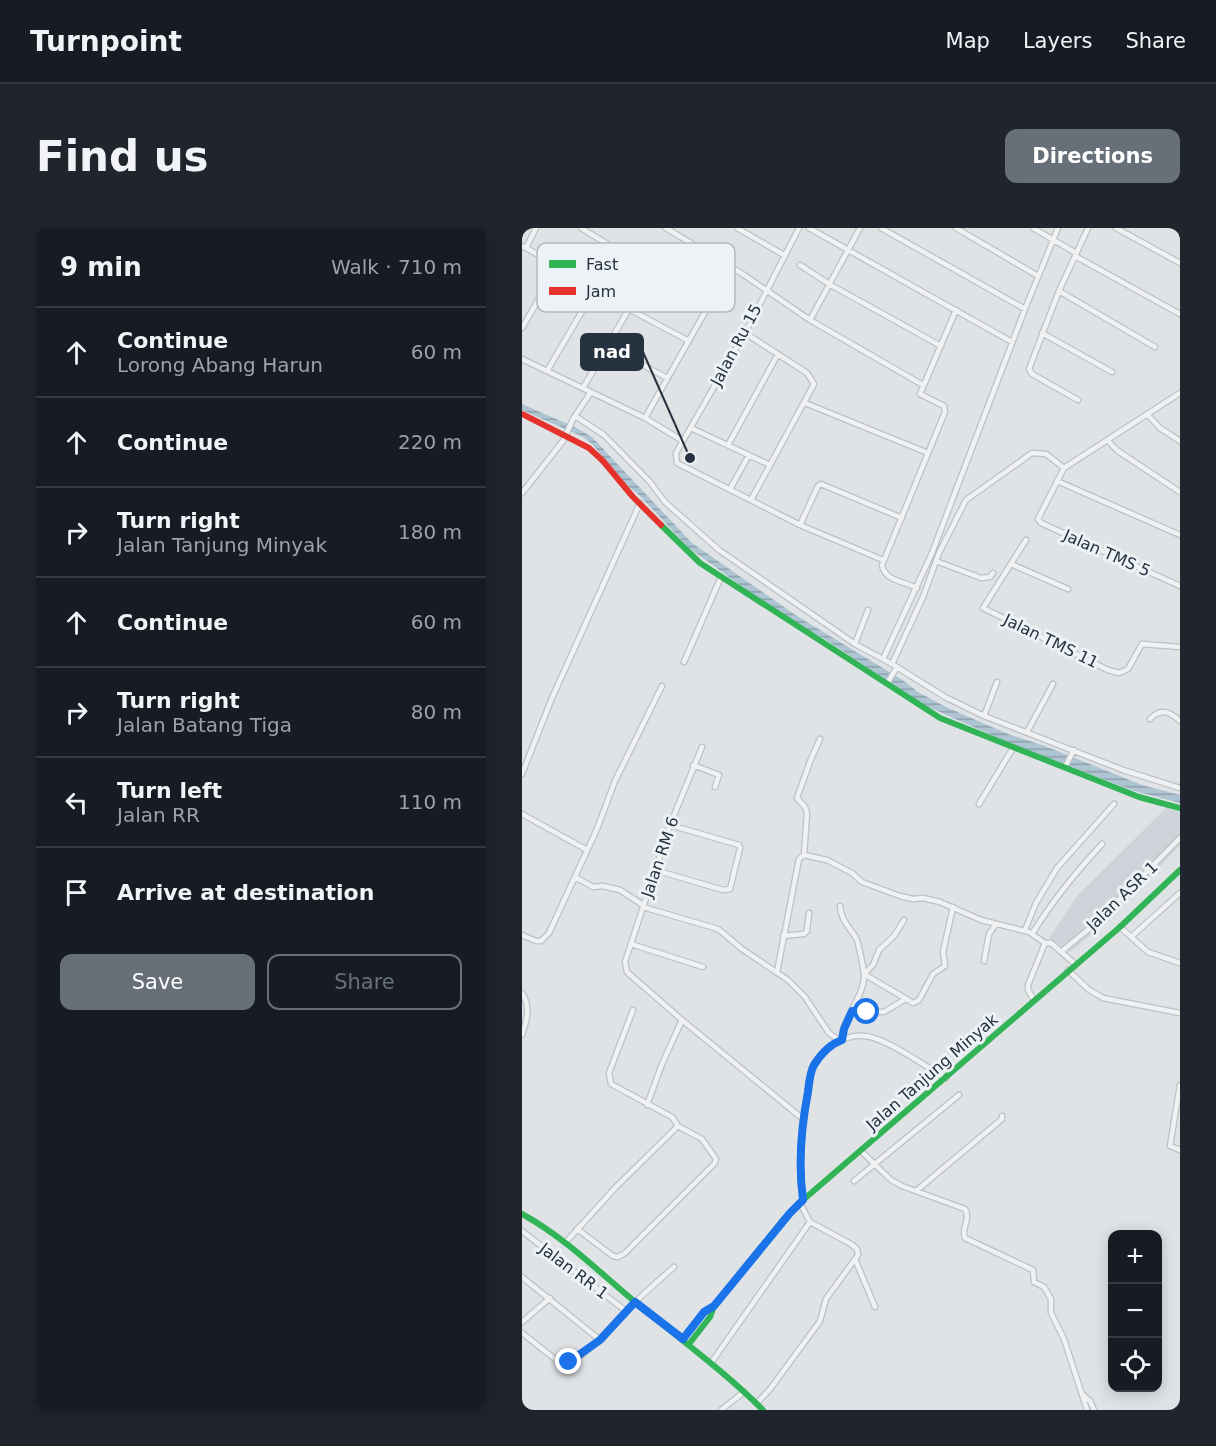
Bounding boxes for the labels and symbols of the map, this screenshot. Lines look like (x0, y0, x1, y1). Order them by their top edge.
legend (537, 243, 735, 312)
text: Fast (586, 255, 618, 274)
text: Jam (585, 282, 616, 301)
street label: Jalan Ru 15 (706, 301, 766, 390)
callout: nad (581, 334, 643, 370)
text: nad (593, 341, 631, 362)
street label: Jalan TMS 5 (1060, 525, 1153, 581)
street label: Jalan TMS 11 (1000, 609, 1102, 672)
street label: Jalan RM 6 (637, 814, 683, 901)
street label: Jalan ASR 1 (1082, 857, 1162, 935)
route start (853, 998, 879, 1024)
street label: Jalan Tanjung Minyak (862, 1009, 1002, 1135)
street label: Jalan RR 1 (535, 1238, 612, 1303)
route end (555, 1348, 581, 1374)

